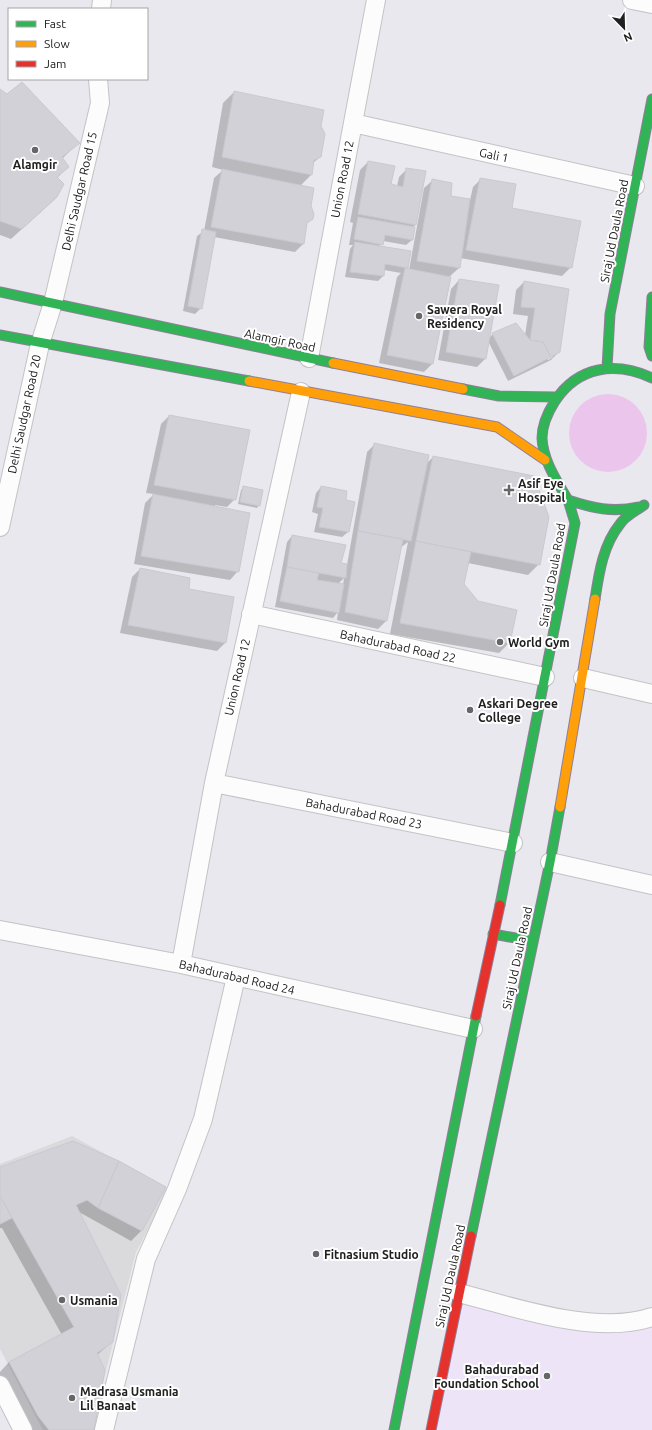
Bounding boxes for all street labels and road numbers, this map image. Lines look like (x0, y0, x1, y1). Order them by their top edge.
street label: Delhi Saudgar Road 15 (59, 130, 99, 252)
street label: Union Road 12 (328, 139, 356, 219)
street label: Gali 1 (478, 146, 510, 164)
street label: Siraj Ud Daula Road (598, 178, 630, 284)
street label: Alamgir Road (243, 326, 317, 354)
street label: Delhi Saudgar Road 20 (5, 353, 43, 475)
street label: Siraj Ud Daula Road (537, 522, 567, 628)
street label: Bahadurabad Road 22 (339, 627, 457, 665)
street label: Union Road 12 (222, 637, 252, 717)
street label: Bahadurabad Road 23 (305, 795, 423, 831)
street label: Siraj Ud Daula Road (500, 905, 534, 1011)
street label: Bahadurabad Road 24 (178, 957, 296, 997)
street label: Siraj Ud Daula Road (433, 1223, 467, 1329)

